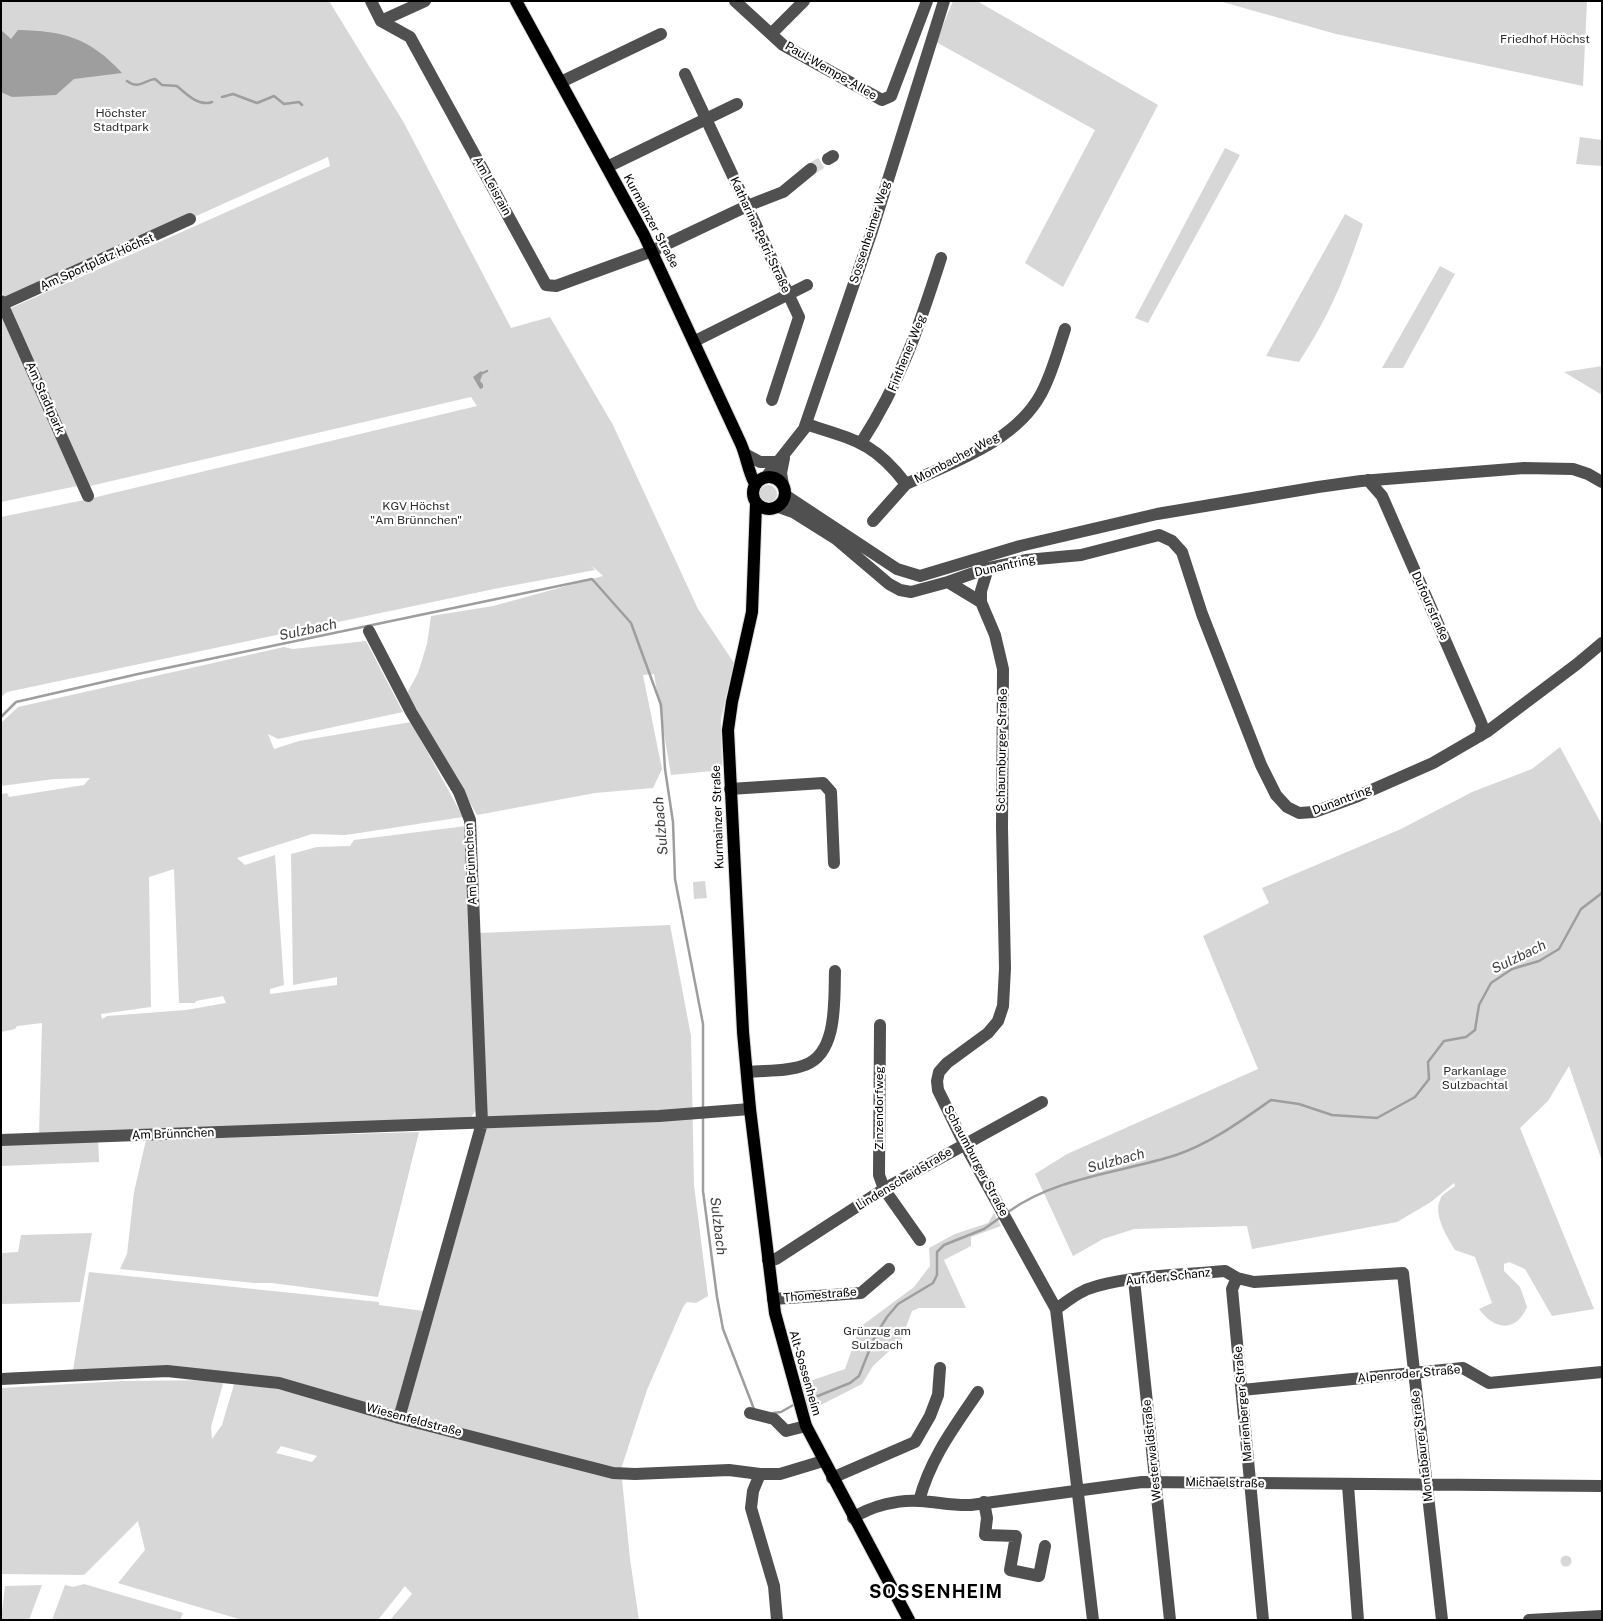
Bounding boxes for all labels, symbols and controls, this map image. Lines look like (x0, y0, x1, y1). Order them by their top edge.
park label: Friedhof Höchst (1500, 32, 1590, 46)
street label: Paul-Wempe-Allee (783, 39, 879, 103)
park label: Höchster Stadtpark (93, 106, 149, 134)
street label: Am Leisrain (470, 154, 514, 218)
street label: Kurmainzer Straße (620, 172, 682, 270)
street label: Katharina-Petri-Straße (727, 175, 793, 295)
street label: Sossenheimer Weg (847, 179, 893, 285)
street label: Am Sportplatz Höchst (38, 230, 156, 294)
street label: Finthener Weg (885, 312, 929, 394)
street label: Am Stadtpark (23, 360, 67, 436)
street label: Mombacher Weg (912, 430, 1002, 486)
park label: KGV Höchst "Am Brünnchen" (370, 499, 462, 527)
street label: Dunantring (973, 552, 1037, 580)
street label: Dufourstraße (1408, 569, 1452, 643)
water label: Sulzbach (278, 616, 338, 644)
street label: Schaumburger Straße (994, 688, 1010, 812)
street label: Kurmainzer Straße (709, 765, 727, 869)
street label: Dunantring (1310, 782, 1374, 818)
water label: Sulzbach (650, 796, 672, 856)
street label: Am Brünnchen (462, 822, 480, 906)
water label: Sulzbach (1489, 937, 1549, 977)
park label: Parkanlage Sulzbachtal (1442, 1064, 1508, 1092)
street label: Zinzendorfweg (872, 1066, 886, 1150)
street label: Schaumburger Straße (941, 1103, 1011, 1219)
street label: Am Brünnchen (132, 1125, 214, 1143)
street label: Lindenscheidstraße (853, 1145, 955, 1213)
water label: Sulzbach (1086, 1145, 1146, 1177)
water label: Sulzbach (706, 1196, 730, 1256)
street label: Auf der Schanz (1125, 1265, 1211, 1289)
street label: Thomestraße (783, 1285, 857, 1305)
park label: Grünzug am Sulzbach (843, 1324, 911, 1352)
street label: Alt-Sossenheim (786, 1329, 824, 1417)
street label: Marienberger Straße (1231, 1345, 1255, 1463)
street label: Alpenroder Straße (1357, 1362, 1461, 1386)
street label: Montabaurer Straße (1408, 1389, 1436, 1503)
street label: Westerwaldstraße (1140, 1399, 1164, 1501)
street label: Wiesenfeldstraße (365, 1400, 463, 1440)
street label: Michaelstraße (1185, 1475, 1265, 1491)
district label: SOSSENHEIM (868, 1581, 1004, 1603)

